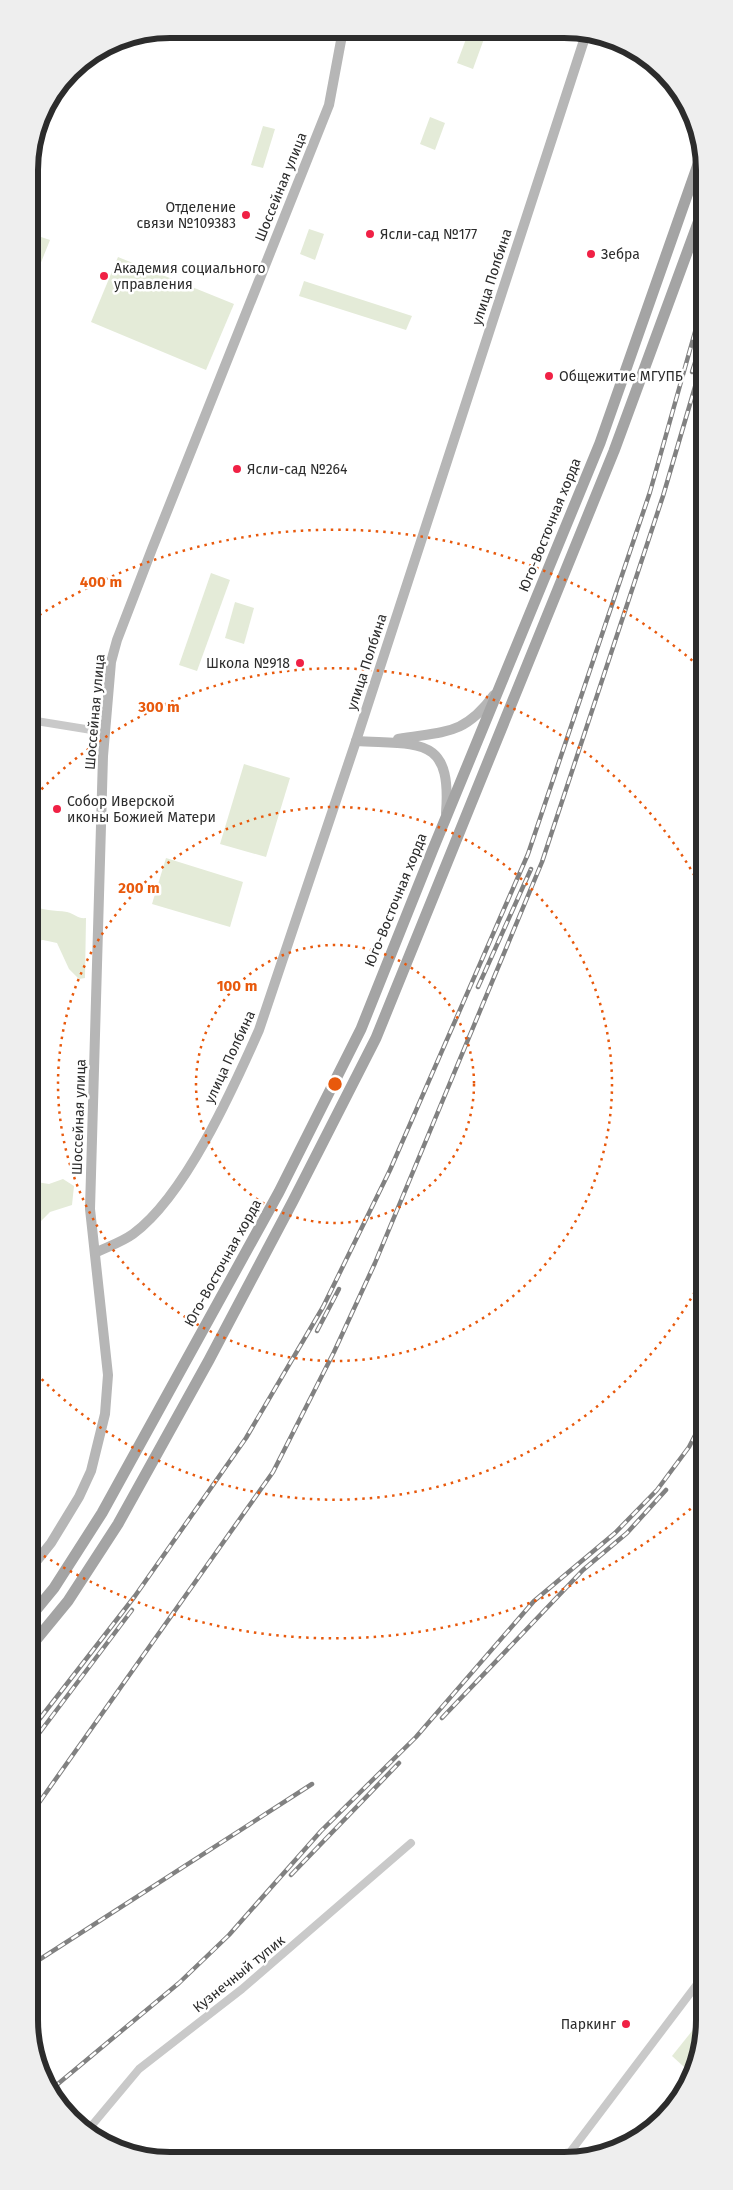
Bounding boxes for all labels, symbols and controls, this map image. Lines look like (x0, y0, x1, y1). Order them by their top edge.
street label: Шоссейная улица (251, 130, 311, 244)
place label: Отделение связи №109383 (136, 199, 236, 232)
marker: Отделение связи №109383 (240, 209, 252, 221)
place label: Ясли-сад №177 (380, 226, 477, 243)
street label: улица Полбина (468, 226, 516, 328)
marker: Ясли-сад №177 (364, 228, 376, 240)
place label: Зебра (601, 246, 640, 263)
marker: Зебра (585, 248, 597, 260)
place label: Академия социального управления (114, 260, 266, 293)
marker: Академия социального управления (98, 270, 110, 282)
place label: Общежитие МГУПБ (559, 368, 683, 385)
marker: Общежитие МГУПБ (543, 370, 555, 382)
street label: Юго-Восточная хорда (515, 455, 585, 595)
place label: Ясли-сад №264 (247, 461, 348, 478)
marker: Ясли-сад №264 (231, 463, 243, 475)
text: 400 m (80, 573, 122, 591)
street label: улица Полбина (343, 611, 391, 713)
street label: Шоссейная улица (81, 653, 109, 771)
place label: Школа №918 (206, 655, 290, 672)
marker: Школа №918 (294, 657, 306, 669)
text: 300 m (137, 698, 180, 716)
place label: Собор Иверской иконы Божией Матери (67, 793, 216, 826)
marker: Собор Иверской иконы Божией Матери (51, 803, 63, 815)
street label: Юго-Восточная хорда (361, 830, 431, 970)
text: 200 m (118, 879, 160, 897)
text: 100 m (217, 977, 257, 995)
street label: улица Полбина (201, 1008, 259, 1106)
street label: Шоссейная улица (68, 1059, 90, 1175)
centre of rings (326, 1075, 344, 1093)
street label: Юго-Восточная хорда (181, 1196, 265, 1330)
street label: Кузнечный тупик (190, 1931, 289, 2016)
place label: Паркинг (561, 2016, 616, 2033)
marker: Паркинг (620, 2018, 632, 2030)

